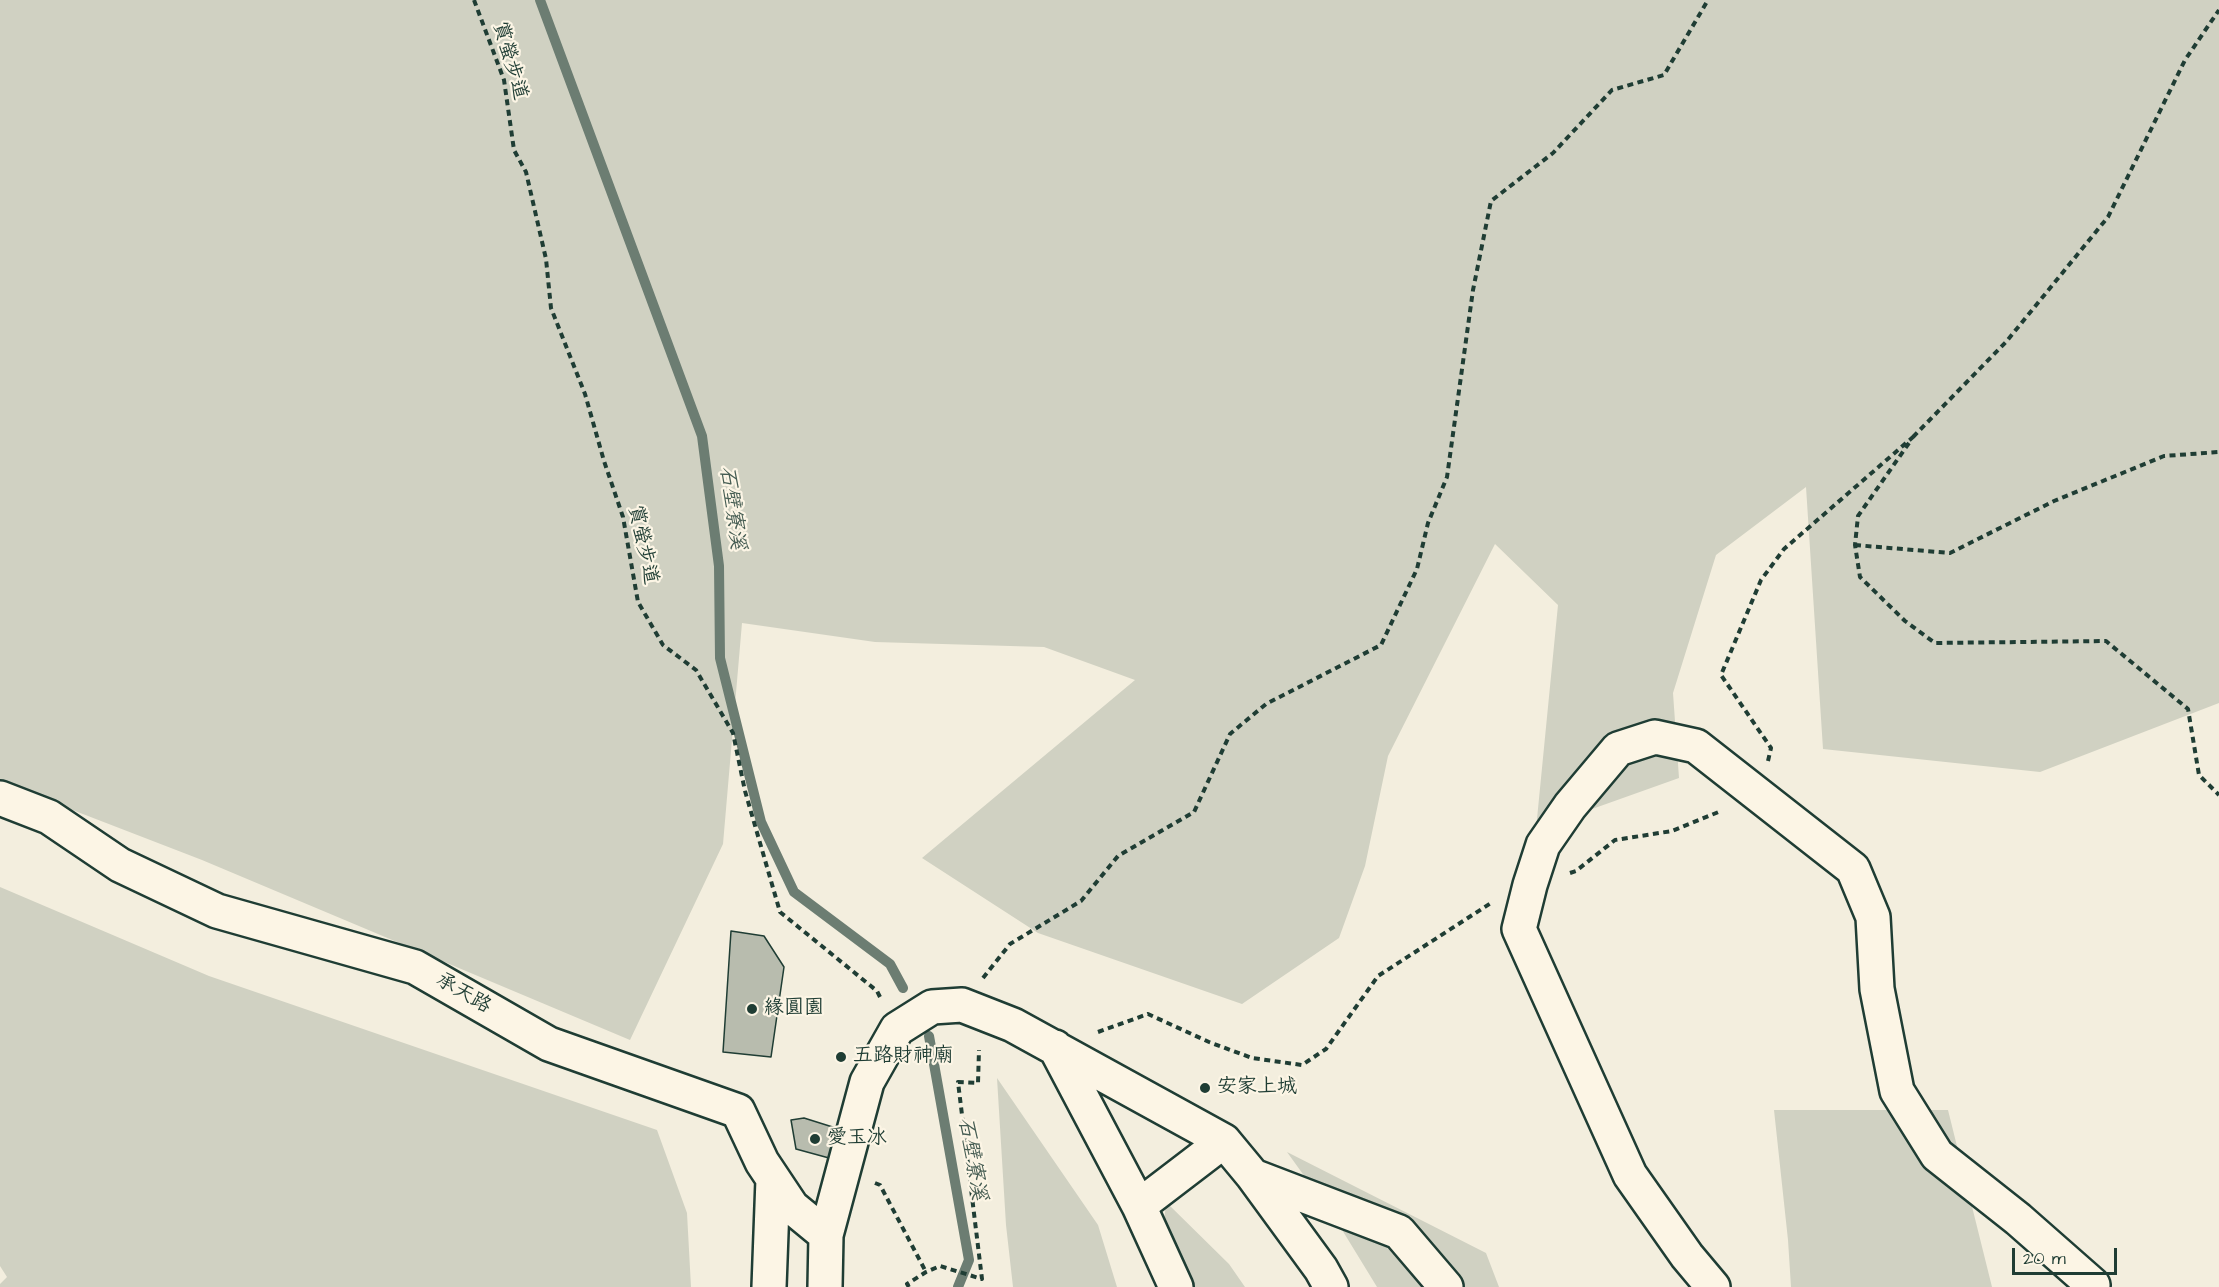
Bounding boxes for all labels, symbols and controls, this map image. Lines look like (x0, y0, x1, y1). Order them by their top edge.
street label: 賞螢步道 (486, 19, 532, 103)
water label: 石壁寮溪 (713, 465, 749, 551)
street label: 賞螢步道 (622, 503, 662, 587)
street label: 承天路 (431, 969, 495, 1019)
place label: 緣圓園 (764, 997, 824, 1021)
marker: 緣圓園 (745, 1002, 759, 1016)
place label: 五路財神廟 (853, 1045, 953, 1069)
marker: 五路財神廟 (834, 1050, 848, 1064)
place label: 安家上城 (1217, 1076, 1297, 1100)
marker: 安家上城 (1198, 1081, 1212, 1095)
water label: 石壁寮溪 (951, 1115, 991, 1203)
place label: 愛玉冰 (827, 1127, 887, 1151)
marker: 愛玉冰 (808, 1132, 822, 1146)
scale bar (2015, 1236, 2120, 1274)
text: 20 m (2023, 1246, 2066, 1271)

